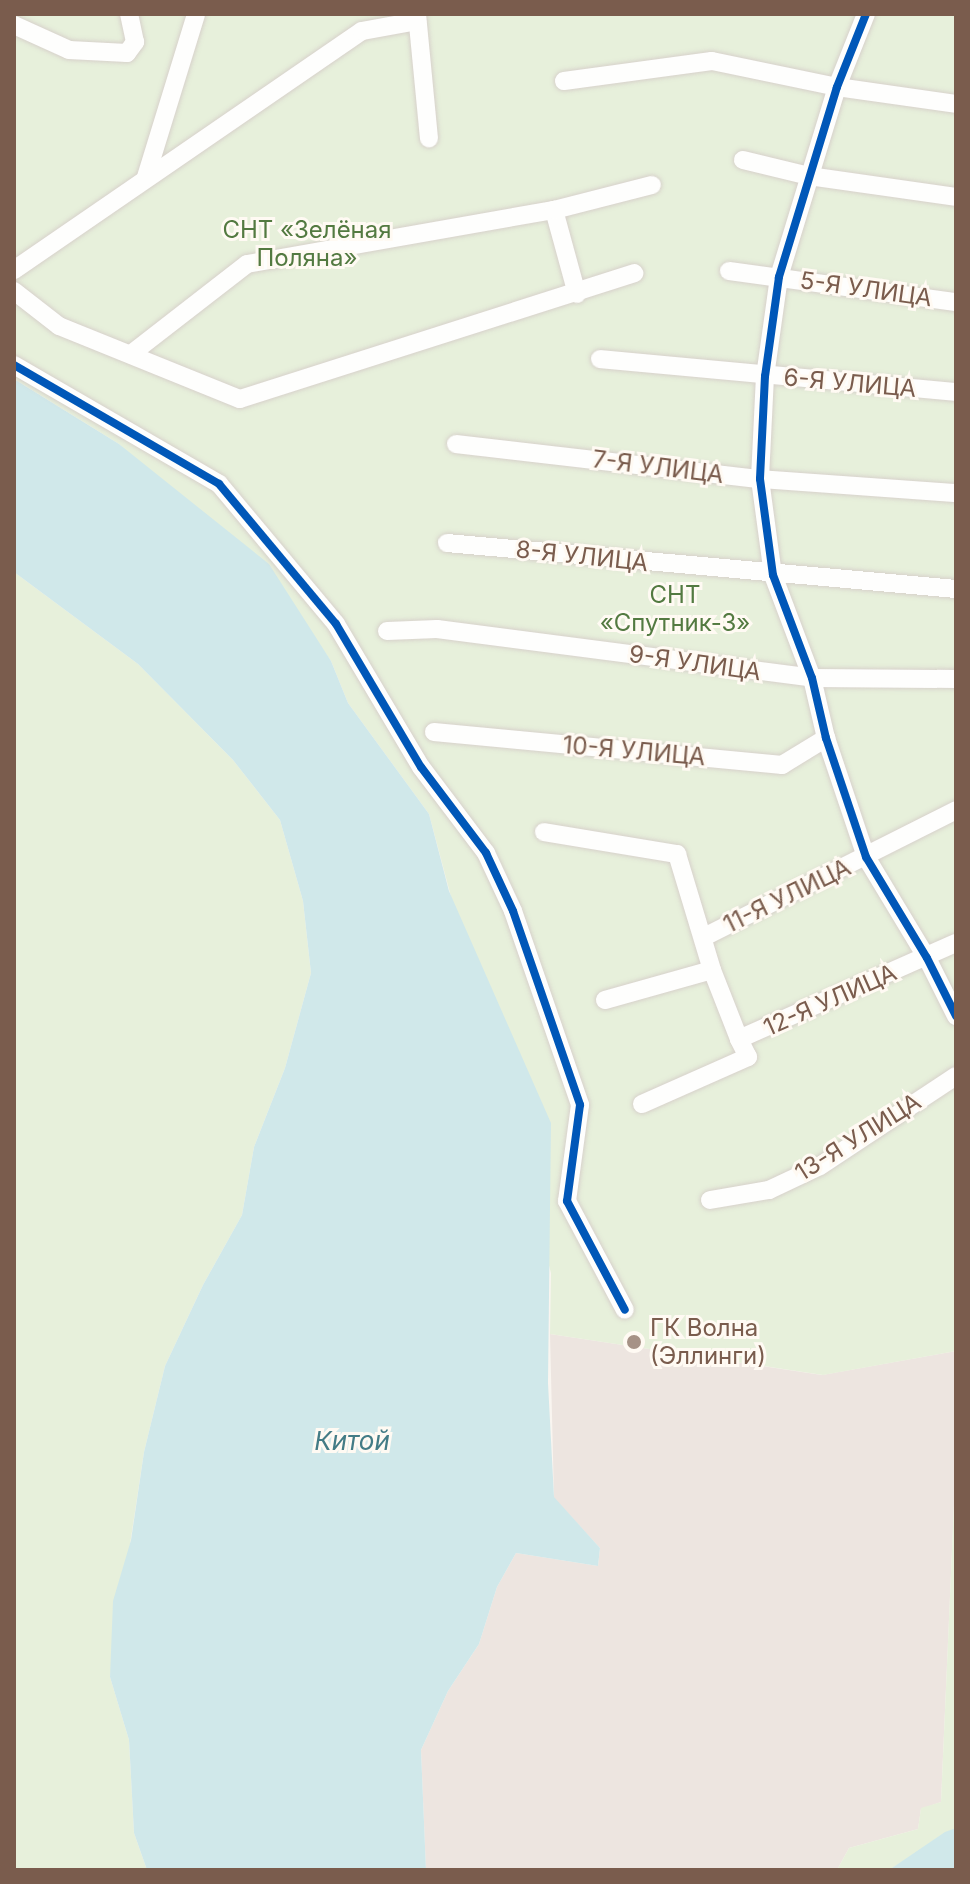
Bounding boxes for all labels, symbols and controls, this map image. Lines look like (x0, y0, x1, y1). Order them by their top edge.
park label: СНТ «Зелёная Поляна» (222, 216, 392, 272)
street label: 5-Я УЛИЦА (798, 265, 934, 313)
street label: 6-Я УЛИЦА (782, 363, 918, 403)
street label: 7-Я УЛИЦА (591, 445, 725, 489)
street label: 8-Я УЛИЦА (514, 535, 650, 577)
park label: СНТ «Спутник-3» (600, 581, 750, 637)
street label: 9-Я УЛИЦА (627, 639, 763, 687)
street label: 10-Я УЛИЦА (561, 730, 707, 772)
street label: 11-Я УЛИЦА (719, 853, 855, 939)
street label: 12-Я УЛИЦА (759, 958, 901, 1042)
street label: 13-Я УЛИЦА (790, 1087, 926, 1187)
place label: ГК Волна (Эллинги) (650, 1314, 766, 1370)
marker: ГК Волна (Эллинги) (625, 1333, 643, 1351)
water label: Китой (314, 1425, 390, 1457)

